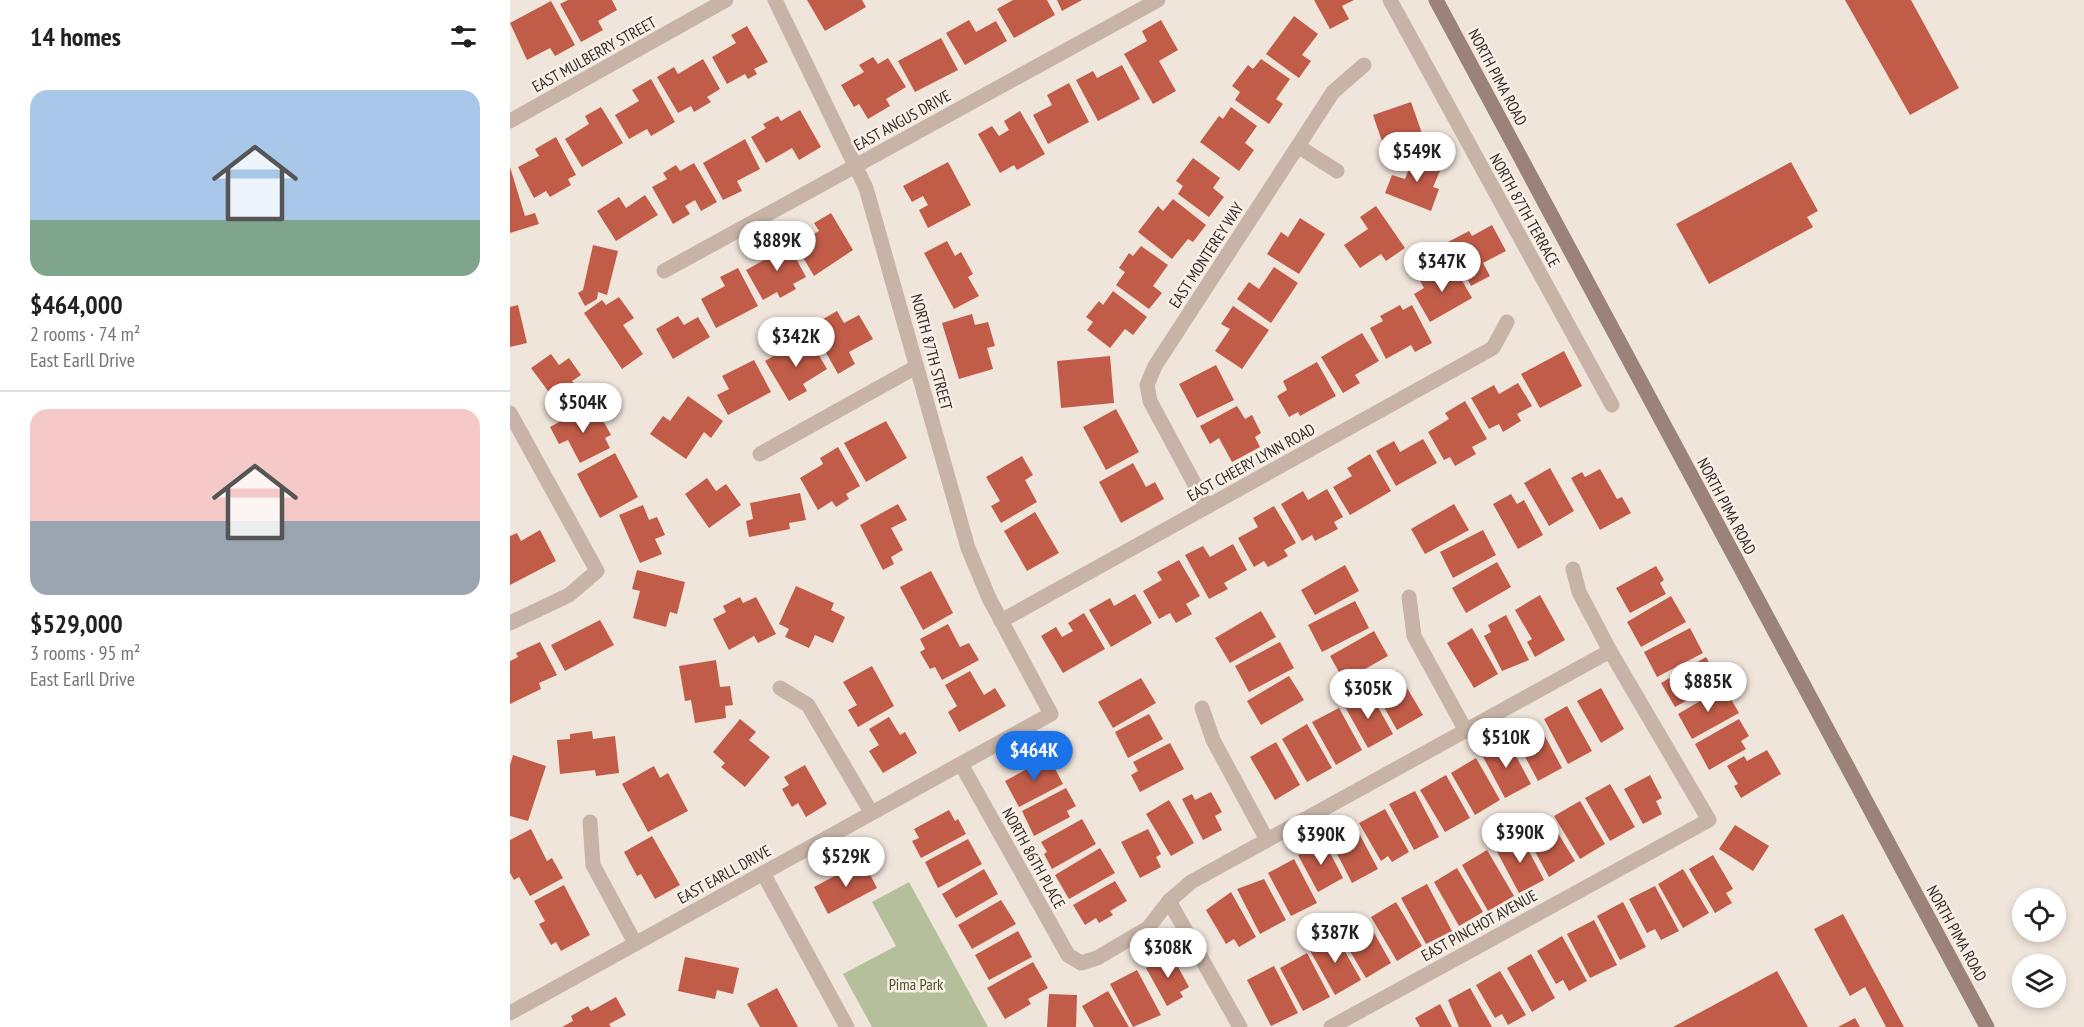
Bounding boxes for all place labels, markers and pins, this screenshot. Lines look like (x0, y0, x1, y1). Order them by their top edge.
pin: $549K (1375, 132, 1459, 183)
pin: $889K (735, 221, 819, 272)
pin: $347K (1400, 242, 1484, 293)
pin: $342K (754, 317, 838, 368)
pin: $504K (541, 383, 625, 434)
pin: $885K (1666, 662, 1750, 713)
pin: $305K (1326, 669, 1410, 720)
pin: $510K (1464, 718, 1548, 769)
pin: $464K (992, 731, 1076, 782)
pin: $390K (1478, 813, 1562, 864)
pin: $390K (1279, 815, 1363, 866)
pin: $529K (804, 837, 888, 888)
pin: $387K (1293, 913, 1377, 964)
pin: $308K (1126, 928, 1210, 979)

